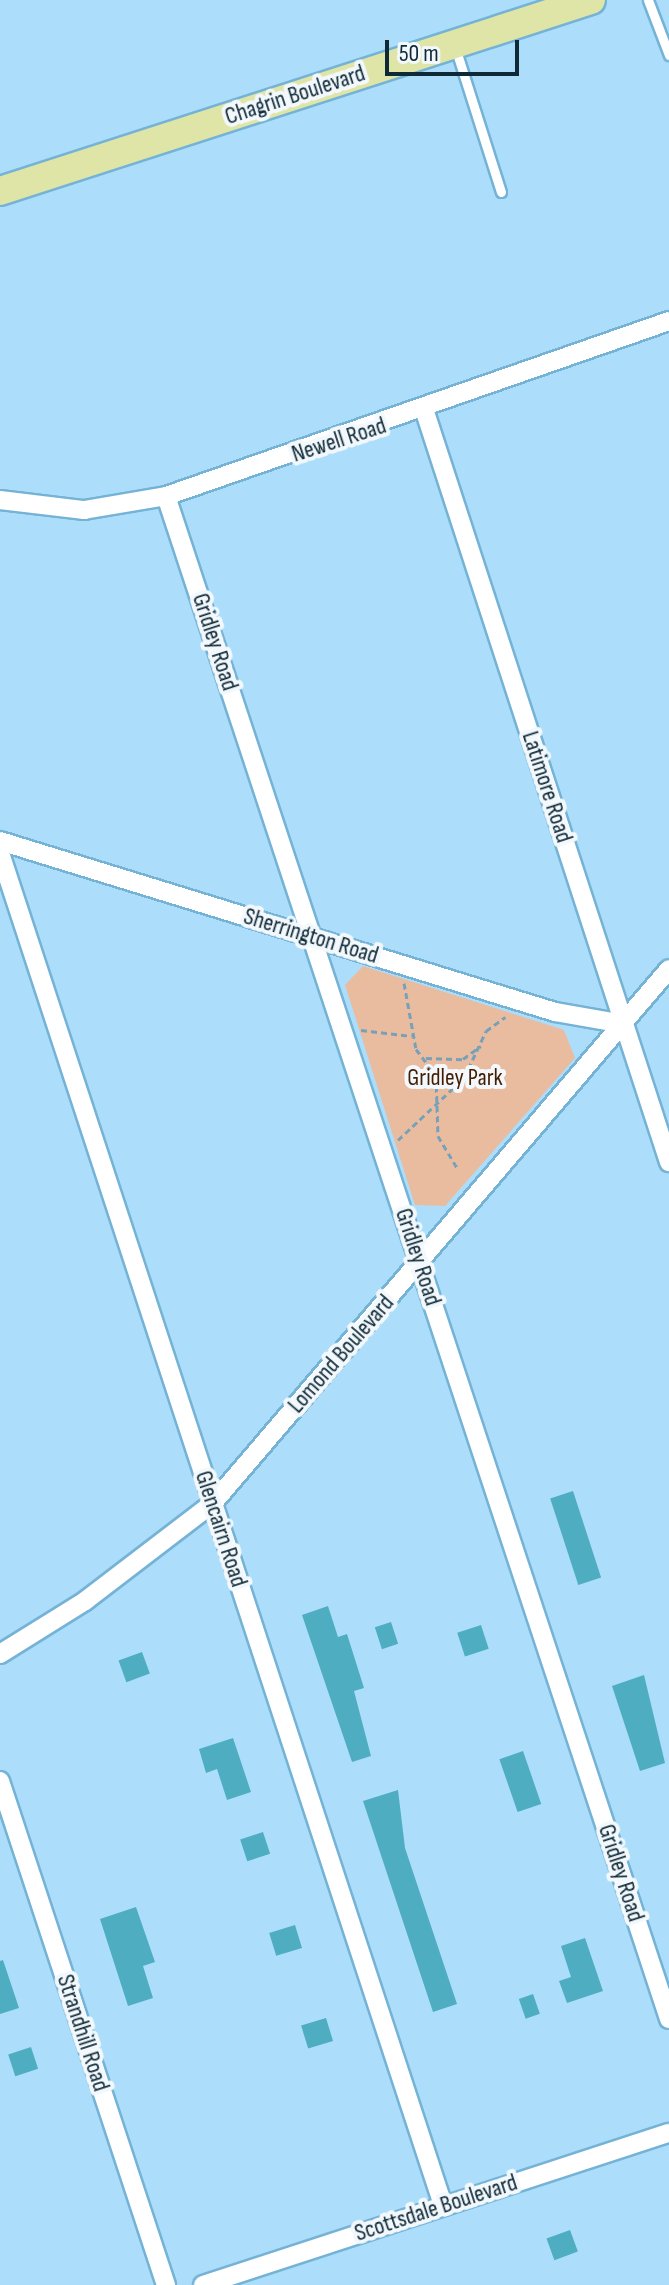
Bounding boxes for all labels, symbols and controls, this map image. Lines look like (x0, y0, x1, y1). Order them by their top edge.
scale bar (389, 24, 523, 74)
text: 50 m (399, 39, 439, 68)
street label: Chagrin Boulevard (221, 59, 369, 131)
street label: Newell Road (288, 411, 390, 469)
street label: Gridley Road (186, 590, 244, 694)
street label: Latimore Road (516, 728, 578, 846)
street label: Sherrington Road (240, 902, 382, 970)
park label: Gridley Park (407, 1064, 503, 1092)
street label: Gridley Road (389, 1205, 447, 1309)
street label: Lomond Boulevard (282, 1289, 400, 1419)
street label: Glencairn Road (189, 1467, 253, 1591)
street label: Gridley Road (592, 1821, 650, 1925)
street label: Strandhill Road (51, 1971, 115, 2095)
street label: Scottsdale Boulevard (351, 2168, 521, 2248)

